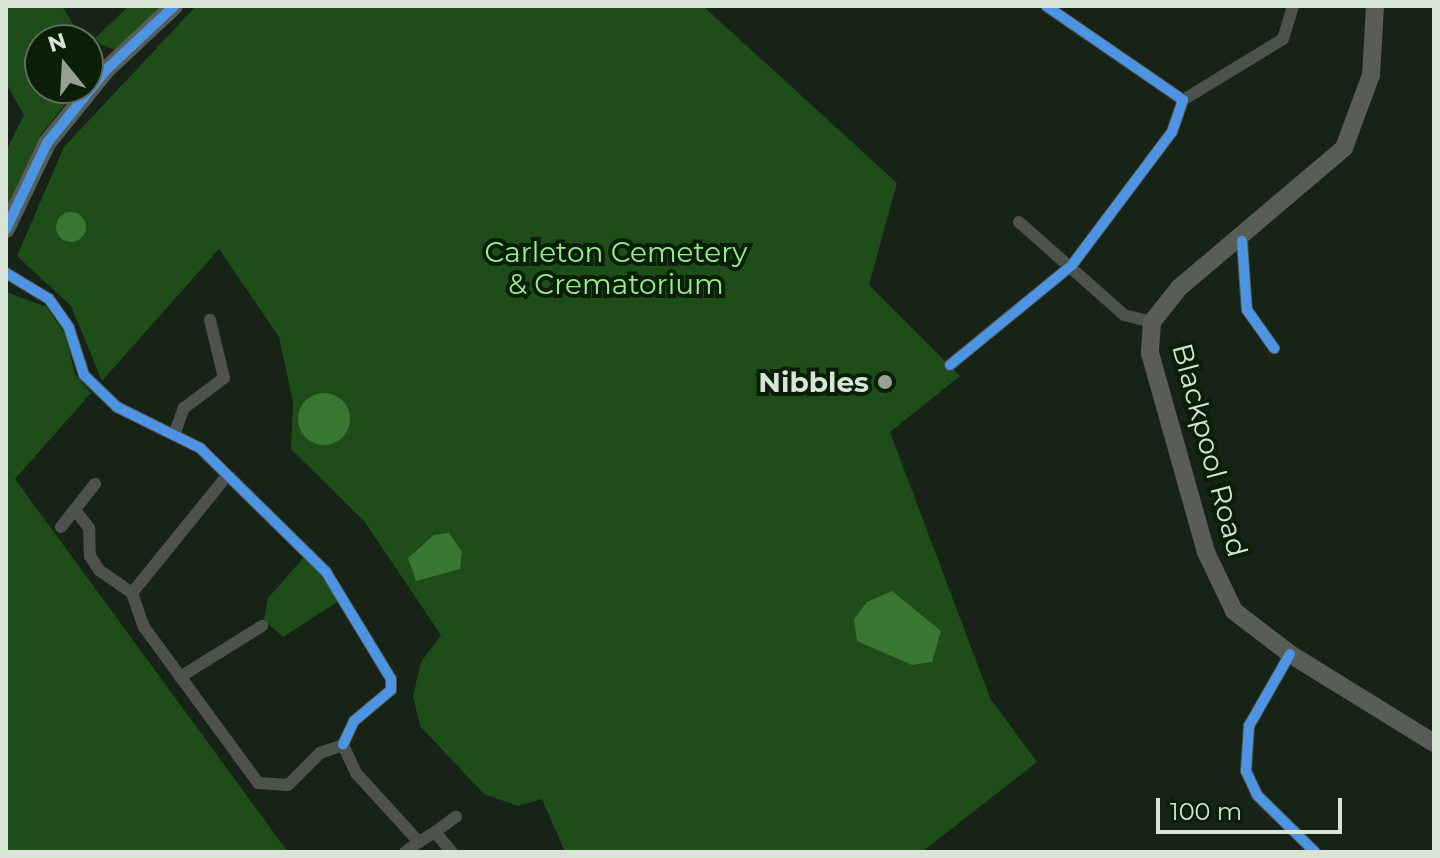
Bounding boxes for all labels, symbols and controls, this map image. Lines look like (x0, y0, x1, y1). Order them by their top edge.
north arrow (24, 24, 104, 104)
text: N (44, 27, 70, 58)
park label: Carleton Cemetery & Crematorium (485, 235, 747, 301)
street label: Blackpool Road (1165, 340, 1255, 560)
place label: Nibbles (758, 365, 869, 399)
marker: Nibbles (876, 373, 894, 391)
scale bar (1160, 782, 1346, 832)
text: 100 m (1170, 797, 1242, 826)

